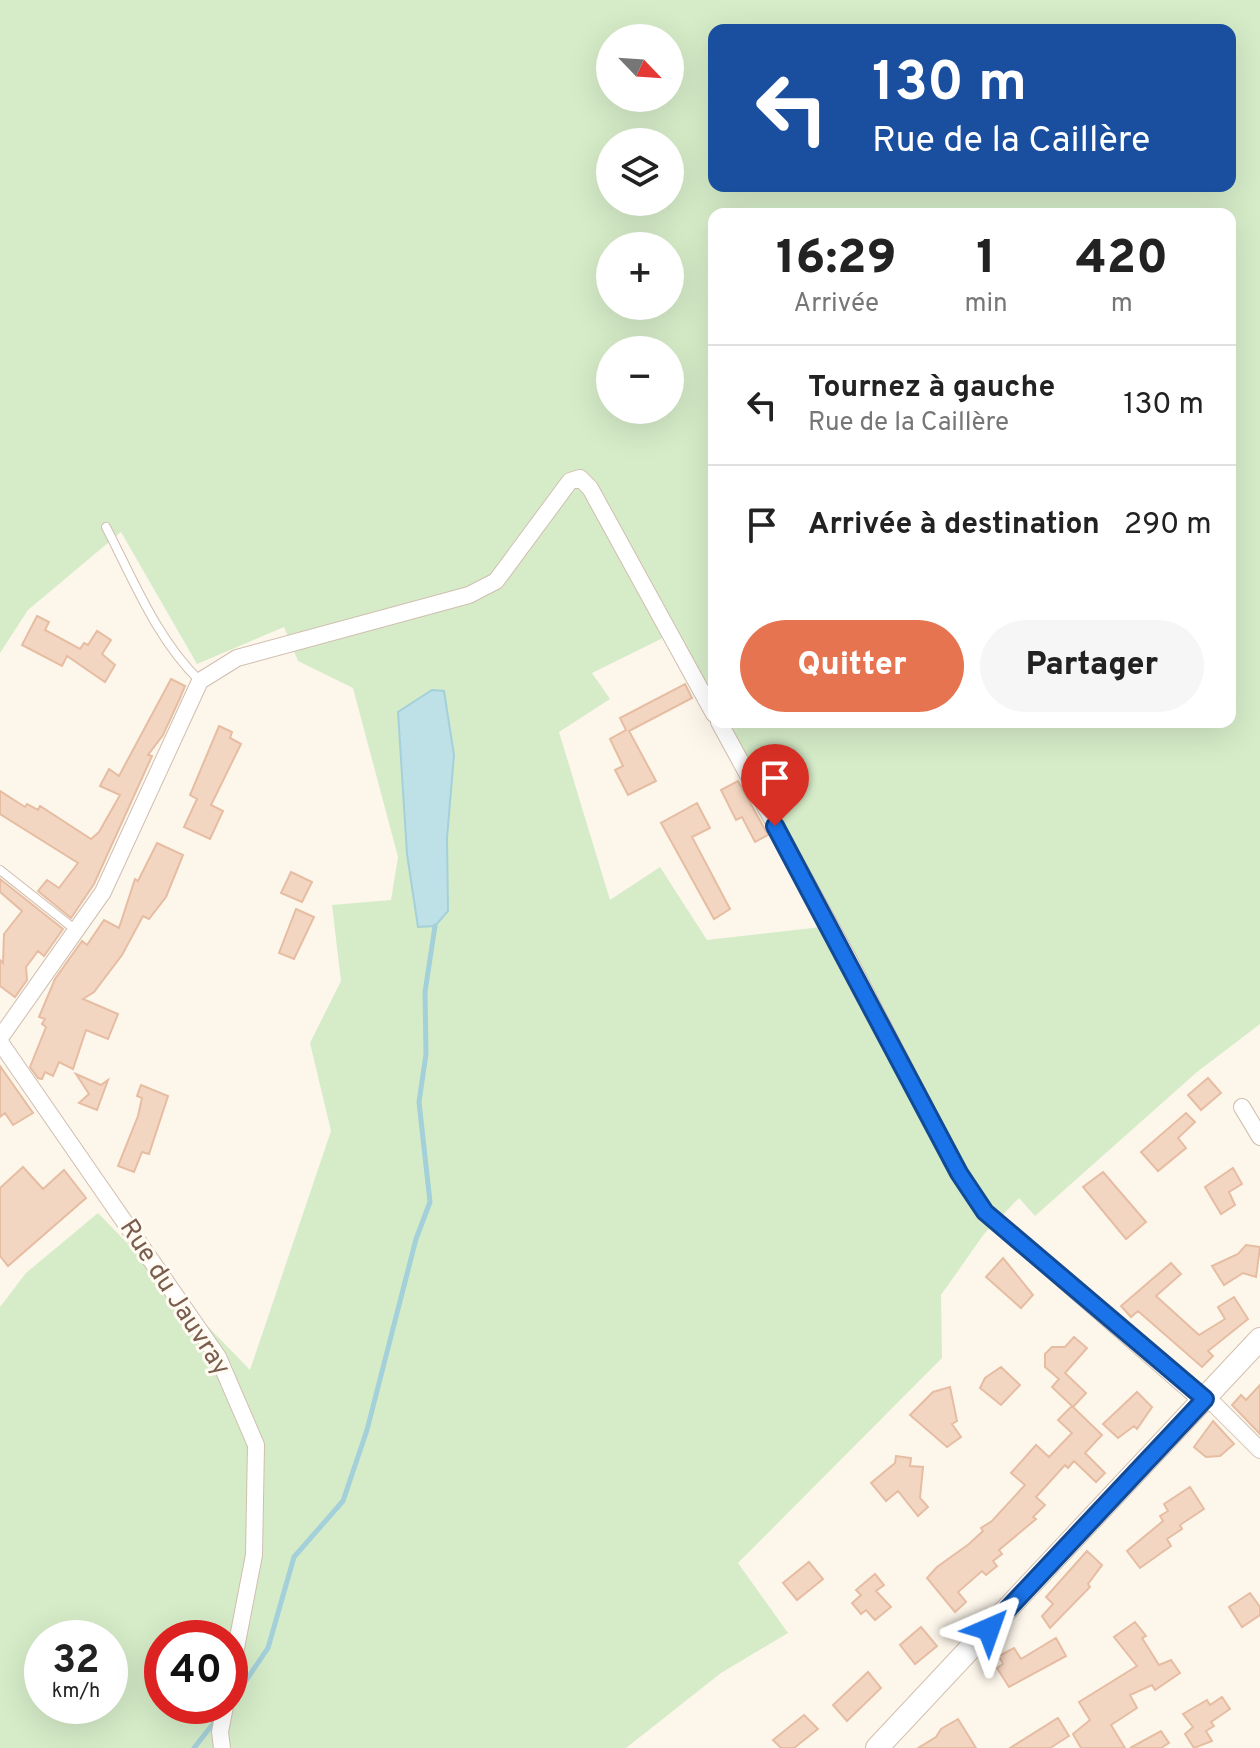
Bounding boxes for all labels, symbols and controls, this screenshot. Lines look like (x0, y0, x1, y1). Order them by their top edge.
north arrow (596, 24, 684, 112)
map controls (596, 24, 684, 424)
text: 130 m (872, 50, 1027, 120)
icon: left (740, 56, 844, 160)
text: Rue de la Caillère (872, 119, 1150, 165)
button: layers (596, 128, 684, 216)
text: 16:29 (776, 230, 896, 290)
text: 1 (976, 230, 996, 290)
text: 420 (1076, 230, 1168, 290)
button: + (596, 232, 684, 320)
text: Arrivée (794, 288, 879, 321)
text: min (964, 288, 1008, 321)
text: m (1111, 288, 1133, 321)
button: − (596, 336, 684, 424)
text: Tournez à gauche (808, 370, 1055, 407)
icon: left (740, 383, 784, 427)
text: 130 m (1123, 387, 1204, 424)
text: Rue de la Caillère (808, 407, 1009, 440)
icon: arrive (740, 503, 784, 547)
text: Arrivée à destination (808, 507, 1100, 544)
text: 290 m (1124, 507, 1212, 544)
button: Quitter (740, 620, 964, 712)
button: Partager (980, 620, 1204, 712)
pin (741, 744, 809, 826)
icon: arrive (753, 756, 797, 800)
street label: Rue du Jauvray (111, 1213, 237, 1383)
position arrow (947, 1587, 1031, 1671)
speed limit sign: 40 (144, 1620, 248, 1724)
text: 32 (52, 1637, 100, 1687)
text: km/h (52, 1679, 100, 1705)

